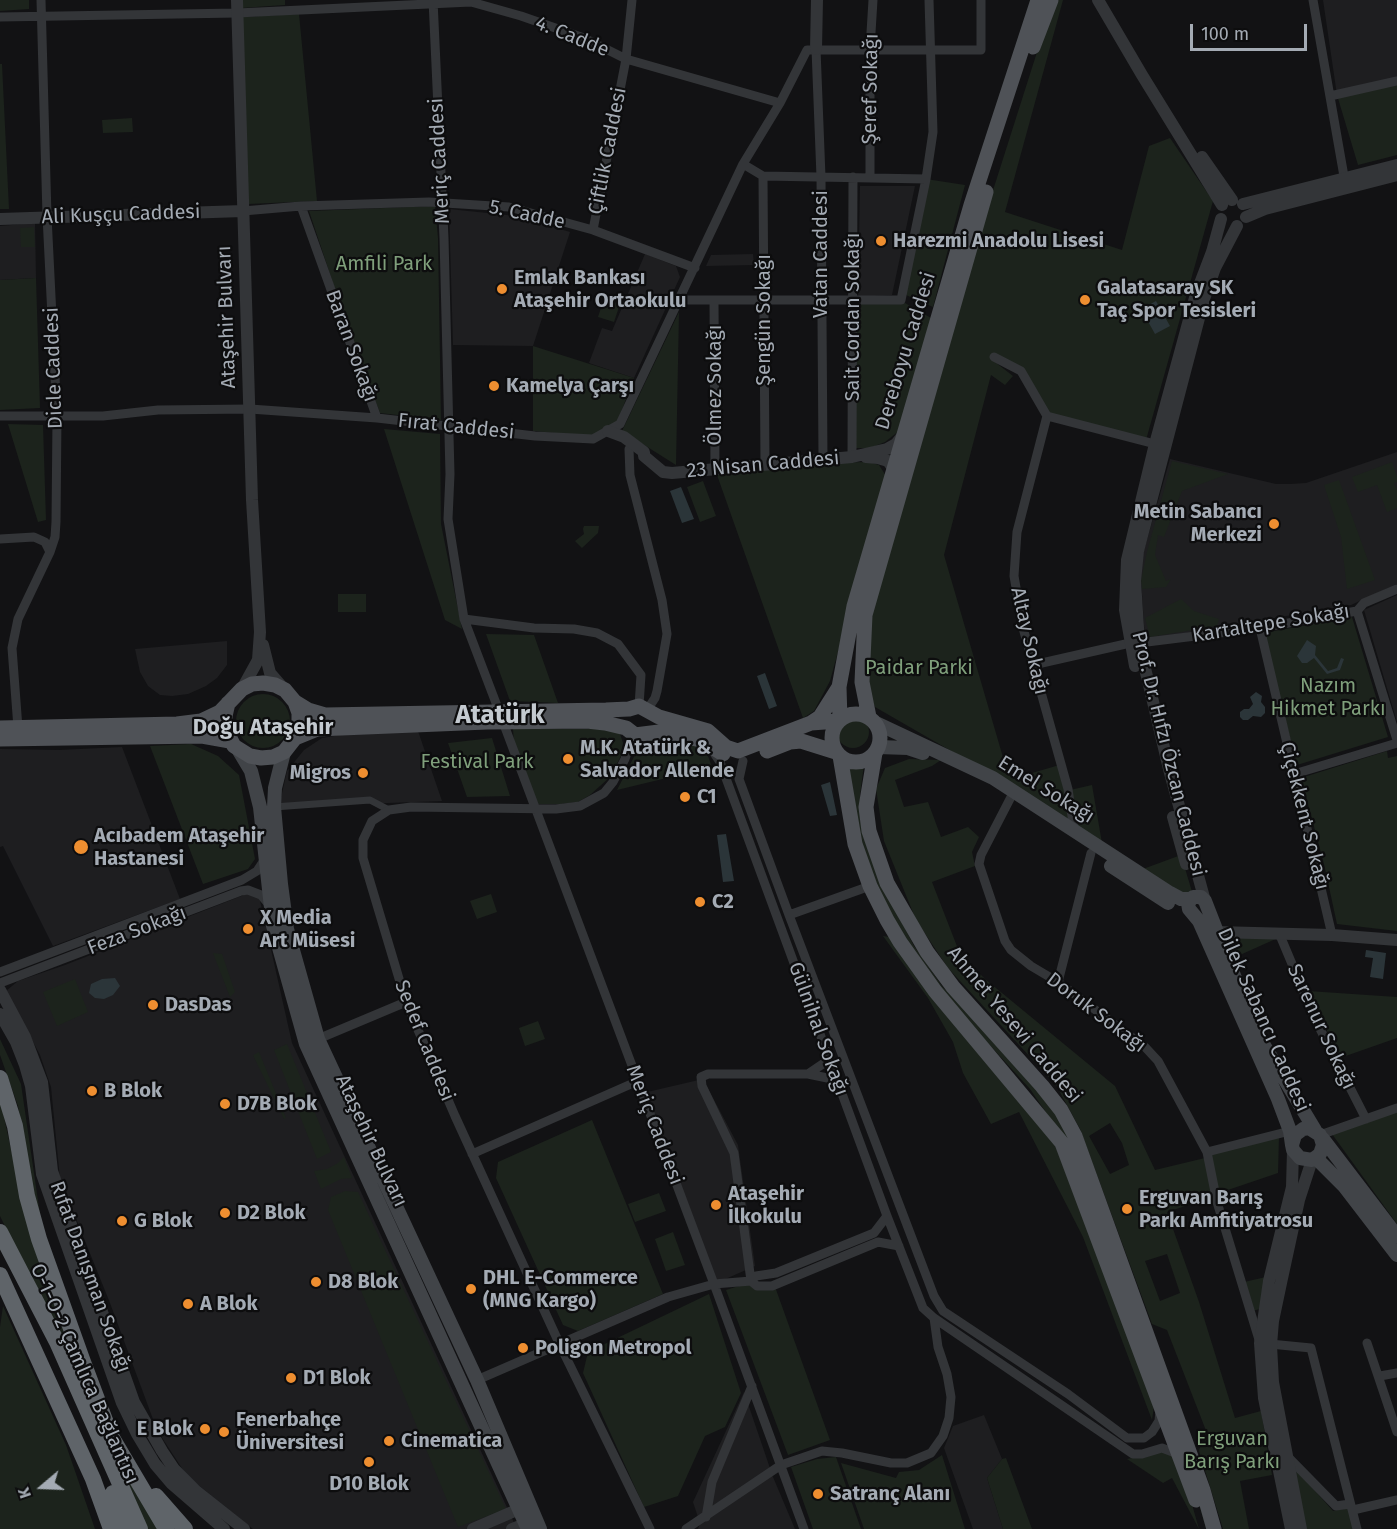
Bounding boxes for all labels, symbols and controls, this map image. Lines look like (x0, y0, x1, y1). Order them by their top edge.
street label: 4. Cadde (532, 11, 612, 63)
scale bar (1193, 12, 1310, 50)
text: 100 m (1201, 23, 1249, 45)
street label: Şeref Sokağı (858, 33, 884, 145)
street label: Çiftlik Caddesi (584, 85, 632, 217)
street label: Meriç Caddesi (425, 97, 455, 225)
street label: Vatan Caddesi (809, 190, 833, 318)
street label: 5. Cadde (487, 195, 567, 235)
street label: Ali Kuşçu Caddesi (41, 200, 201, 230)
place label: Harezmi Anadolu Lisesi (893, 229, 1104, 253)
street label: Sait Cordan Sokağı (841, 233, 865, 401)
marker: Harezmi Anadolu Lisesi (874, 234, 888, 248)
street label: Ataşehir Bulvarı (213, 245, 241, 389)
park label: Amfili Park (336, 252, 432, 276)
street label: Şengün Sokağı (752, 254, 776, 386)
place label: Emlak Bankası Ataşehir Ortaokulu (514, 266, 686, 313)
street label: Dereboyu Caddesi (871, 269, 941, 433)
place label: Galatasaray SK Taç Spor Tesisleri (1097, 276, 1256, 323)
marker: Emlak Bankası Ataşehir Ortaokulu (495, 282, 509, 296)
street label: Baran Sokağı (320, 287, 382, 405)
marker: Galatasaray SK Taç Spor Tesisleri (1078, 293, 1092, 307)
street label: Dicle Caddesi (40, 307, 68, 429)
street label: Ölmez Sokağı (703, 325, 727, 445)
place label: Kamelya Çarşı (506, 374, 634, 398)
marker: Kamelya Çarşı (487, 379, 501, 393)
street label: Fırat Caddesi (397, 409, 515, 445)
street label: 23 Nisan Caddesi (686, 446, 840, 484)
place label: Metin Sabancı Merkezi (1134, 500, 1262, 547)
marker: Metin Sabancı Merkezi (1267, 517, 1281, 531)
street label: Altay Sokağı (1005, 585, 1053, 697)
street label: Kartaltepe Sokağı (1191, 600, 1351, 648)
street label: Prof. Dr. Hıfzı Özcan Caddesi (1126, 629, 1210, 879)
park label: Paidar Parki (865, 656, 973, 680)
park label: Nazım Hikmet Parkı (1270, 674, 1386, 721)
district label: Atatürk (456, 700, 544, 732)
district label: Doğu Ataşehir (193, 715, 333, 741)
place label: M.K. Atatürk & Salvador Allende (580, 736, 734, 783)
street label: Çiçekkent Sokağı (1274, 740, 1334, 892)
park label: Festival Park (421, 750, 533, 774)
street label: Emel Sokağı (993, 751, 1099, 829)
marker: M.K. Atatürk & Salvador Allende (561, 752, 575, 766)
place label: Migros (290, 761, 351, 785)
marker: Migros (356, 766, 370, 780)
place label: C1 (697, 785, 717, 809)
marker: C1 (678, 790, 692, 804)
place label: Acıbadem Ataşehir Hastanesi (94, 824, 264, 871)
marker: Acıbadem Ataşehir Hastanesi (72, 838, 90, 856)
place label: C2 (712, 890, 734, 914)
marker: C2 (693, 895, 707, 909)
street label: Feza Sokağı (84, 901, 190, 961)
place label: X Media Art Müsesi (260, 906, 355, 953)
marker: X Media Art Müsesi (241, 922, 255, 936)
street label: Dilek Sabancı Caddesi (1212, 924, 1314, 1116)
street label: Ahmet Yesevi Caddesi (941, 942, 1087, 1108)
street label: Gülnihal Sokağı (783, 959, 853, 1099)
street label: Sarenur Sokağı (1282, 961, 1360, 1093)
street label: Doruk Sokağı (1041, 968, 1151, 1058)
street label: Sedef Caddesi (389, 977, 459, 1105)
place label: DasDas (165, 993, 231, 1017)
marker: DasDas (146, 998, 160, 1012)
street label: Meriç Caddesi (620, 1062, 688, 1188)
street label: Ataşehir Bulvarı (330, 1071, 412, 1211)
place label: B Blok (104, 1079, 162, 1103)
marker: B Blok (85, 1084, 99, 1098)
place label: D7B Blok (237, 1092, 317, 1116)
marker: D7B Blok (218, 1097, 232, 1111)
street label: Rıfat Danışman Sokağı (44, 1178, 136, 1376)
place label: Ataşehir İlkokulu (728, 1182, 804, 1229)
place label: Erguvan Barış Parkı Amfitiyatrosu (1139, 1186, 1313, 1233)
marker: Ataşehir İlkokulu (709, 1198, 723, 1212)
place label: D2 Blok (237, 1201, 305, 1225)
marker: Erguvan Barış Parkı Amfitiyatrosu (1120, 1202, 1134, 1216)
marker: D2 Blok (218, 1206, 232, 1220)
place label: G Blok (134, 1209, 193, 1233)
marker: G Blok (115, 1214, 129, 1228)
street label: O-1-O-2 Çamlıca Bağlantısı (25, 1260, 143, 1488)
place label: DHL E-Commerce (MNG Kargo) (483, 1266, 638, 1313)
place label: D8 Blok (328, 1270, 398, 1294)
marker: D8 Blok (309, 1275, 323, 1289)
marker: DHL E-Commerce (MNG Kargo) (464, 1282, 478, 1296)
place label: A Blok (200, 1292, 257, 1316)
marker: A Blok (181, 1297, 195, 1311)
place label: Poligon Metropol (535, 1336, 691, 1360)
marker: Poligon Metropol (516, 1341, 530, 1355)
place label: D1 Blok (303, 1366, 371, 1390)
marker: D1 Blok (284, 1371, 298, 1385)
place label: Fenerbahçe Üniversitesi (236, 1408, 344, 1455)
place label: E Blok (137, 1417, 193, 1441)
marker: E Blok (198, 1422, 212, 1436)
marker: Fenerbahçe Üniversitesi (217, 1425, 231, 1439)
park label: Erguvan Barış Parkı (1184, 1427, 1280, 1474)
place label: Cinematica (401, 1429, 502, 1453)
marker: Cinematica (382, 1434, 396, 1448)
marker: D10 Blok (362, 1455, 376, 1469)
north arrow (12, 1457, 72, 1517)
place label: D10 Blok (329, 1472, 409, 1496)
place label: Satranç Alanı (830, 1482, 950, 1506)
text: K (14, 1485, 35, 1501)
marker: Satranç Alanı (811, 1487, 825, 1501)

